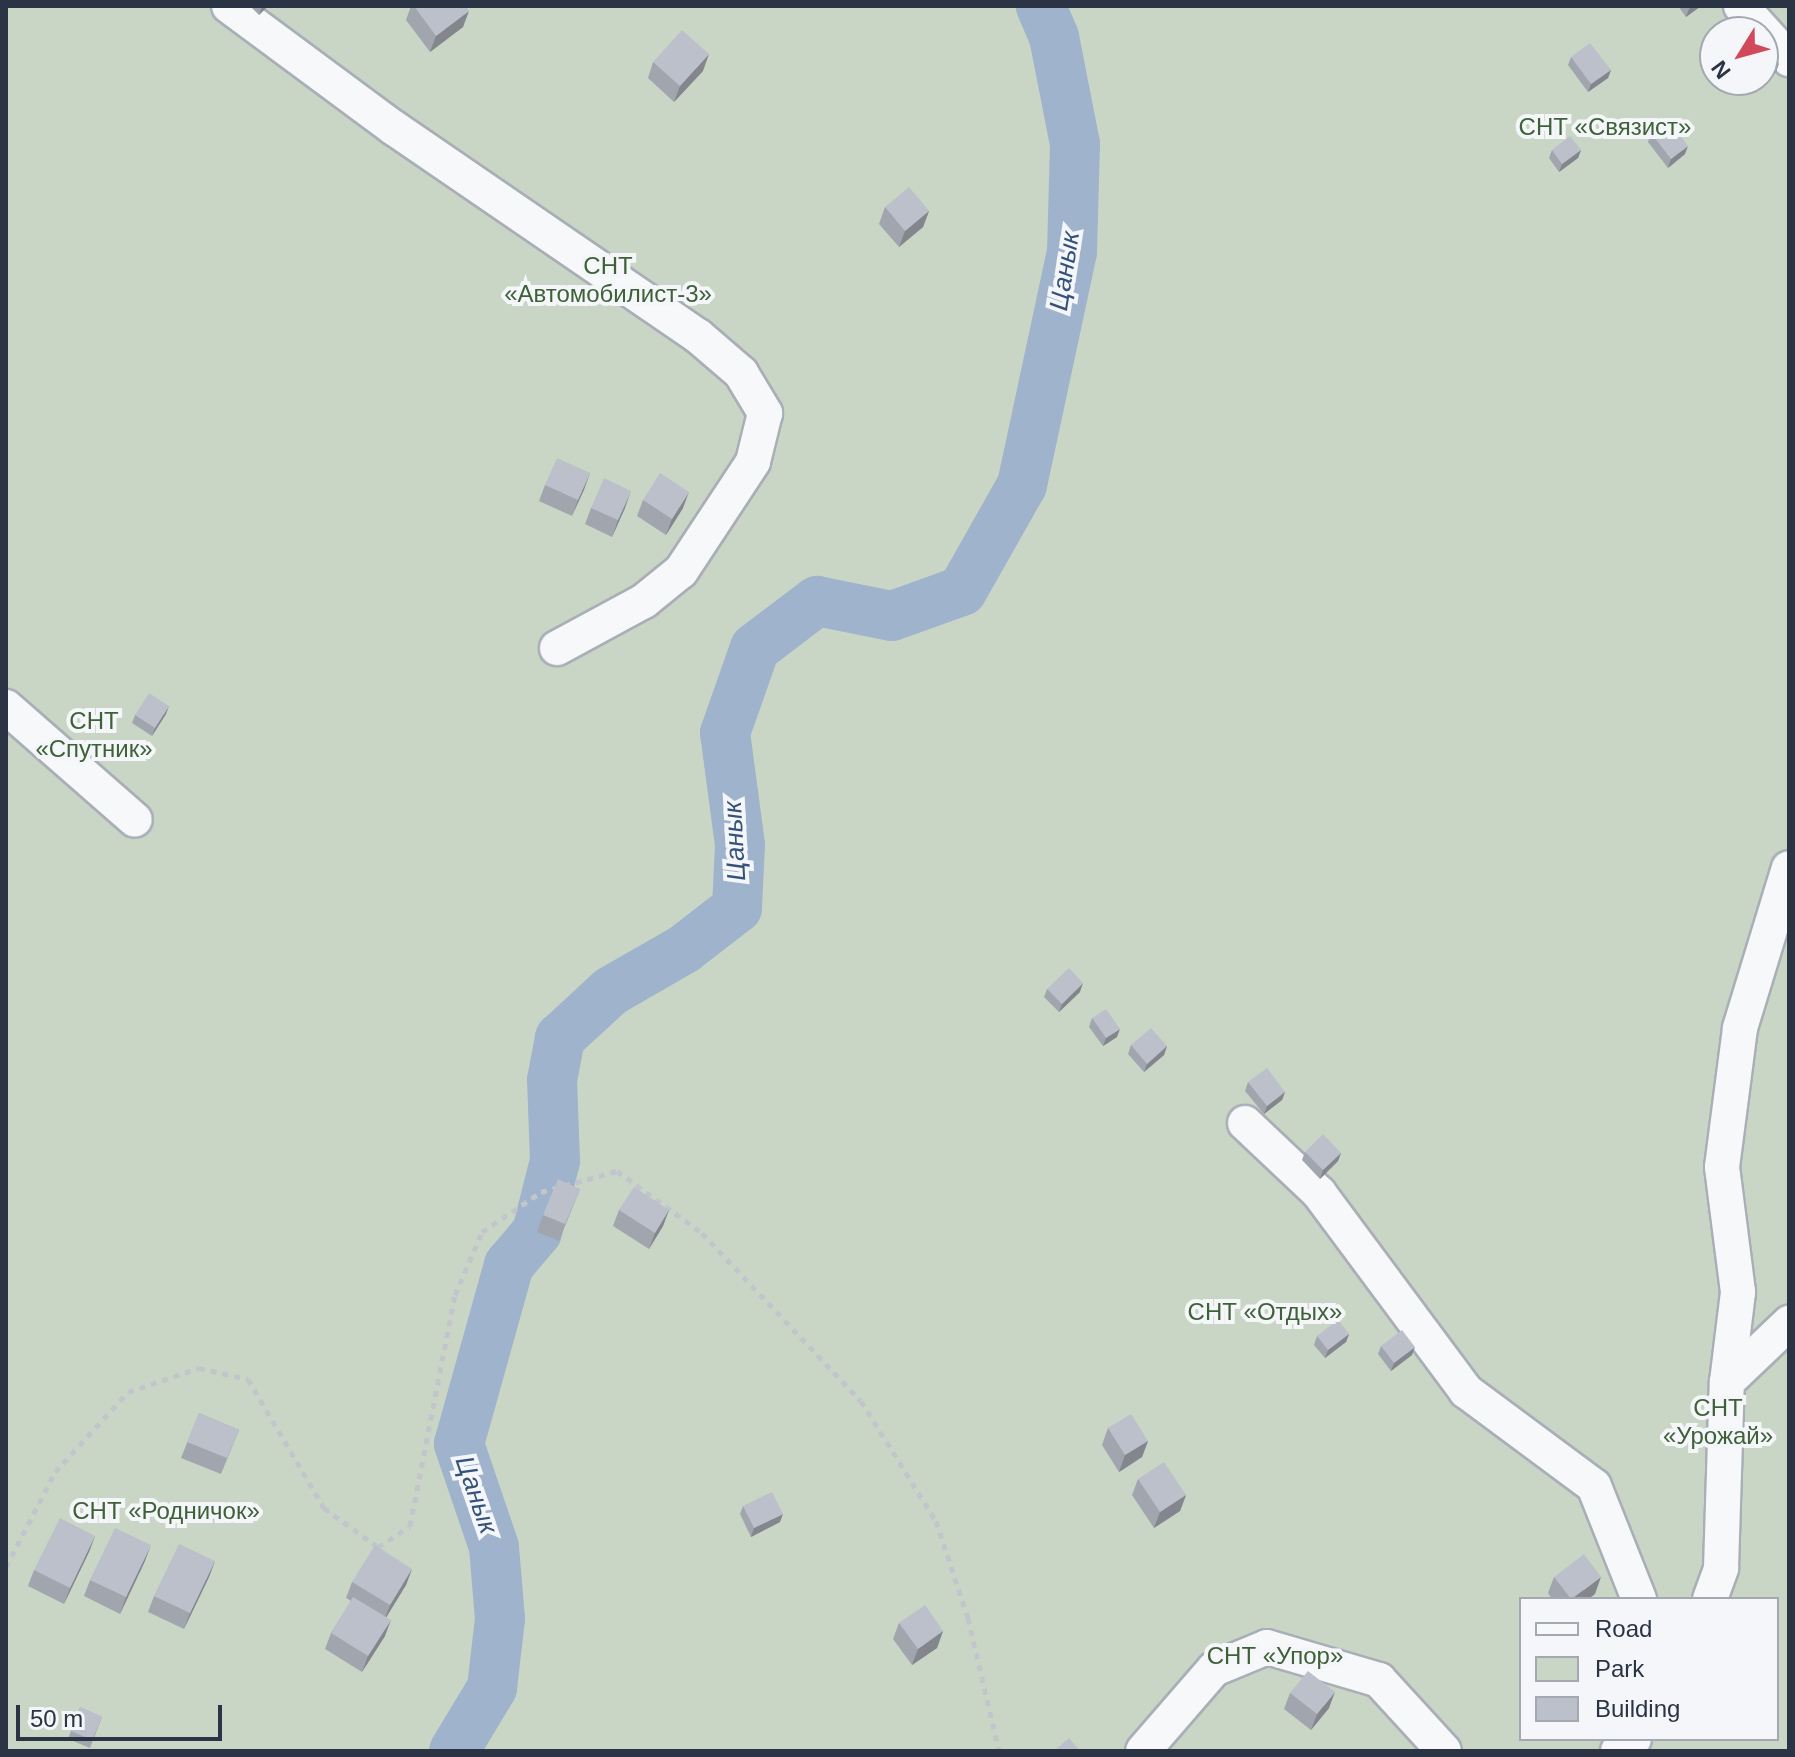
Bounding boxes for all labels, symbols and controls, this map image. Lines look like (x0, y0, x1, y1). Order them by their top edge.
north arrow (1699, 16, 1779, 96)
text: N (1706, 56, 1736, 83)
park label: СНТ «Связист» (1519, 113, 1691, 141)
water label: Цанык (1043, 229, 1087, 313)
park label: СНТ «Автомобилист-3» (504, 252, 712, 308)
park label: СНТ «Спутник» (35, 707, 153, 763)
water label: Цанык (717, 800, 753, 882)
park label: СНТ «Отдых» (1188, 1298, 1342, 1326)
park label: СНТ «Урожай» (1663, 1394, 1773, 1450)
water label: Цанык (448, 1452, 504, 1538)
park label: СНТ «Родничок» (72, 1497, 260, 1525)
legend (1519, 1597, 1779, 1741)
text: Road (1595, 1615, 1652, 1642)
park label: СНТ «Упор» (1207, 1642, 1343, 1670)
text: Park (1595, 1655, 1644, 1682)
scale bar (20, 1689, 226, 1739)
text: Building (1595, 1695, 1680, 1722)
text: 50 m (30, 1705, 83, 1732)

